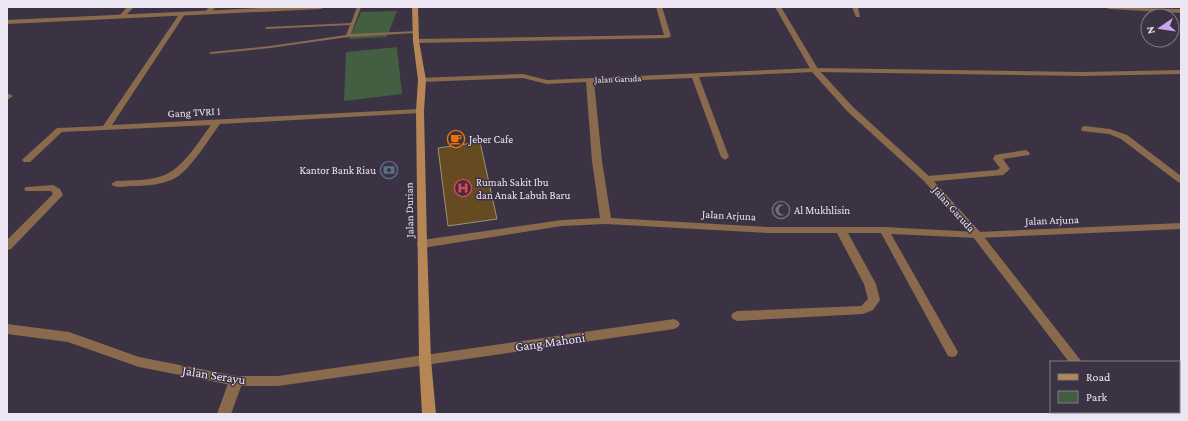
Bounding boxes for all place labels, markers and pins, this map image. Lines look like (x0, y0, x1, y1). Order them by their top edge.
cafe icon: Jeber Cafe (446, 129, 466, 149)
place label: Jeber Cafe (468, 133, 513, 146)
bank icon: Kantor Bank Riau (379, 160, 399, 180)
place label: Kantor Bank Riau (300, 164, 376, 176)
place label: Rumah Sakit Ibu dan Anak Labuh Baru (476, 176, 570, 201)
hospital icon: Rumah Sakit Ibu dan Anak Labuh Baru (453, 178, 473, 198)
mosque icon: Al Mukhlisin (771, 200, 791, 220)
place label: Al Mukhlisin (794, 204, 850, 216)

